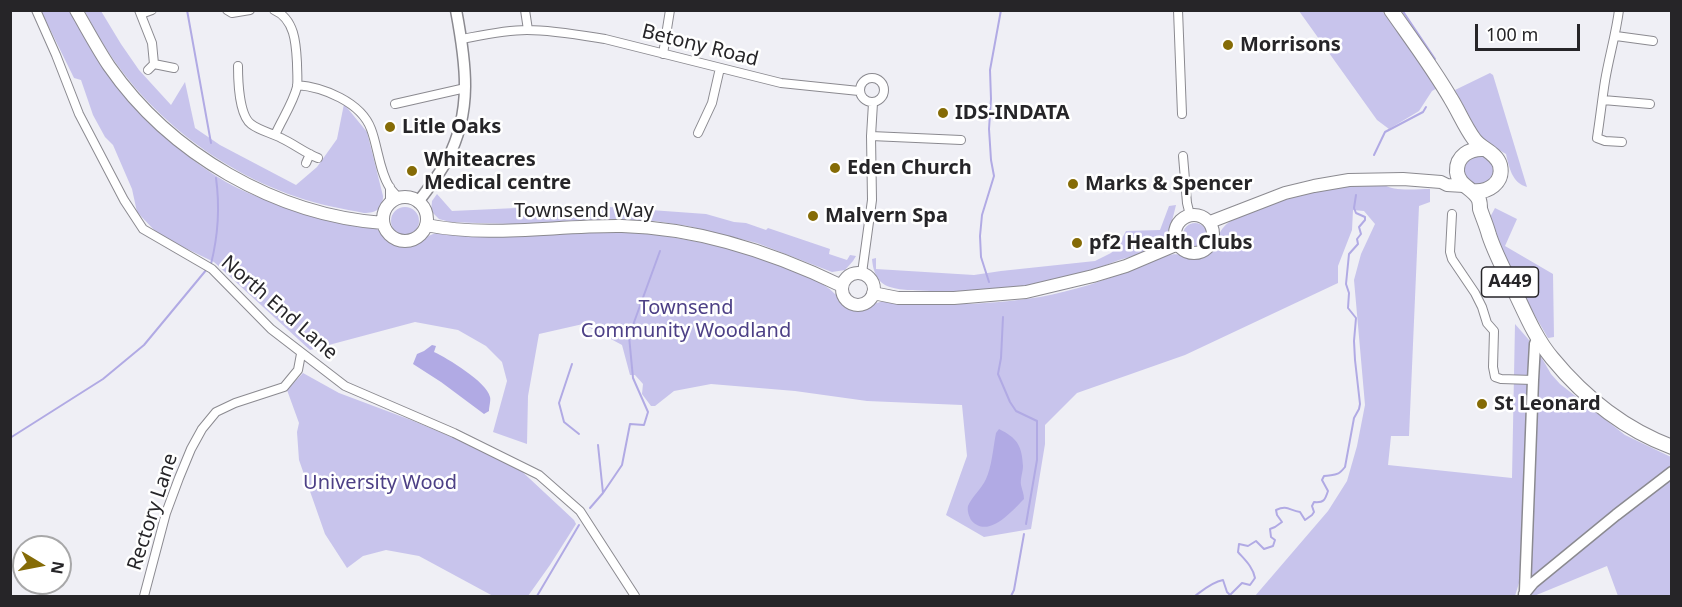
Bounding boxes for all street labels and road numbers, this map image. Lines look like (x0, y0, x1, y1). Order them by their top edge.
street label: Betony Road (639, 20, 761, 72)
street label: Townsend Way (514, 199, 654, 223)
street label: North End Lane (216, 251, 342, 365)
road number: A449 (1482, 267, 1538, 297)
street label: Rectory Lane (123, 450, 183, 574)

